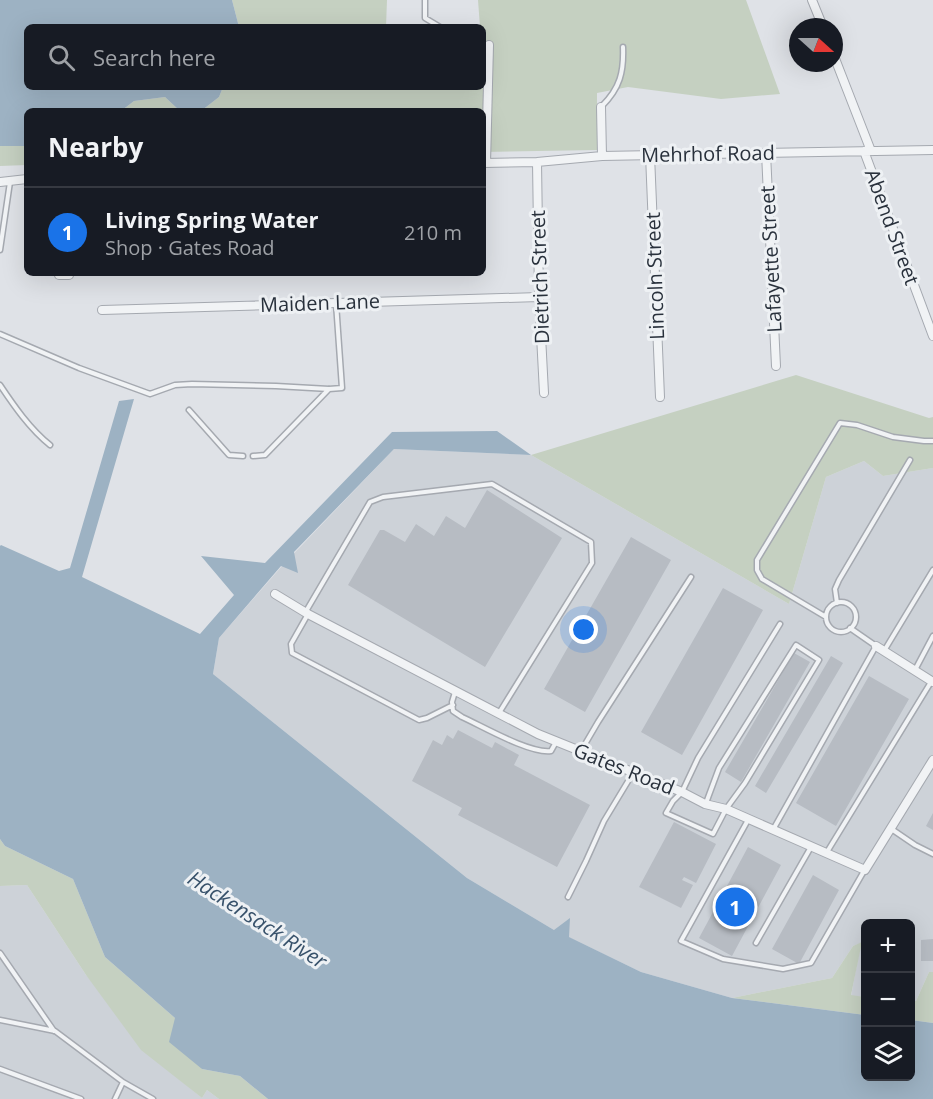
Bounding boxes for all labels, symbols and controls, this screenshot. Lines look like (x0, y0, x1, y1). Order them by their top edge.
north arrow (789, 18, 843, 72)
search box (24, 24, 486, 90)
icon: search (45, 41, 78, 74)
text: Search here (93, 42, 216, 72)
text: Nearby (48, 129, 143, 165)
street label: Mehrhof Road (641, 139, 775, 168)
street label: Abend Street (859, 165, 926, 289)
street label: Lafayette Street (753, 185, 788, 333)
text: Living Spring Water (105, 204, 318, 234)
street label: Dietrich Street (524, 210, 555, 344)
street label: Lincoln Street (639, 212, 670, 340)
text: 1 (62, 219, 73, 246)
text: 210 m (404, 219, 462, 246)
text: Shop · Gates Road (105, 234, 275, 261)
street label: Maiden Lane (259, 287, 380, 318)
your location (569, 615, 598, 644)
street label: Gates Road (570, 736, 679, 801)
water label: Hackensack River (183, 864, 333, 975)
pin: 1 (716, 884, 754, 930)
map controls (861, 919, 915, 1081)
button: + (861, 919, 915, 973)
button: − (861, 973, 915, 1027)
button: layers (861, 1027, 915, 1081)

